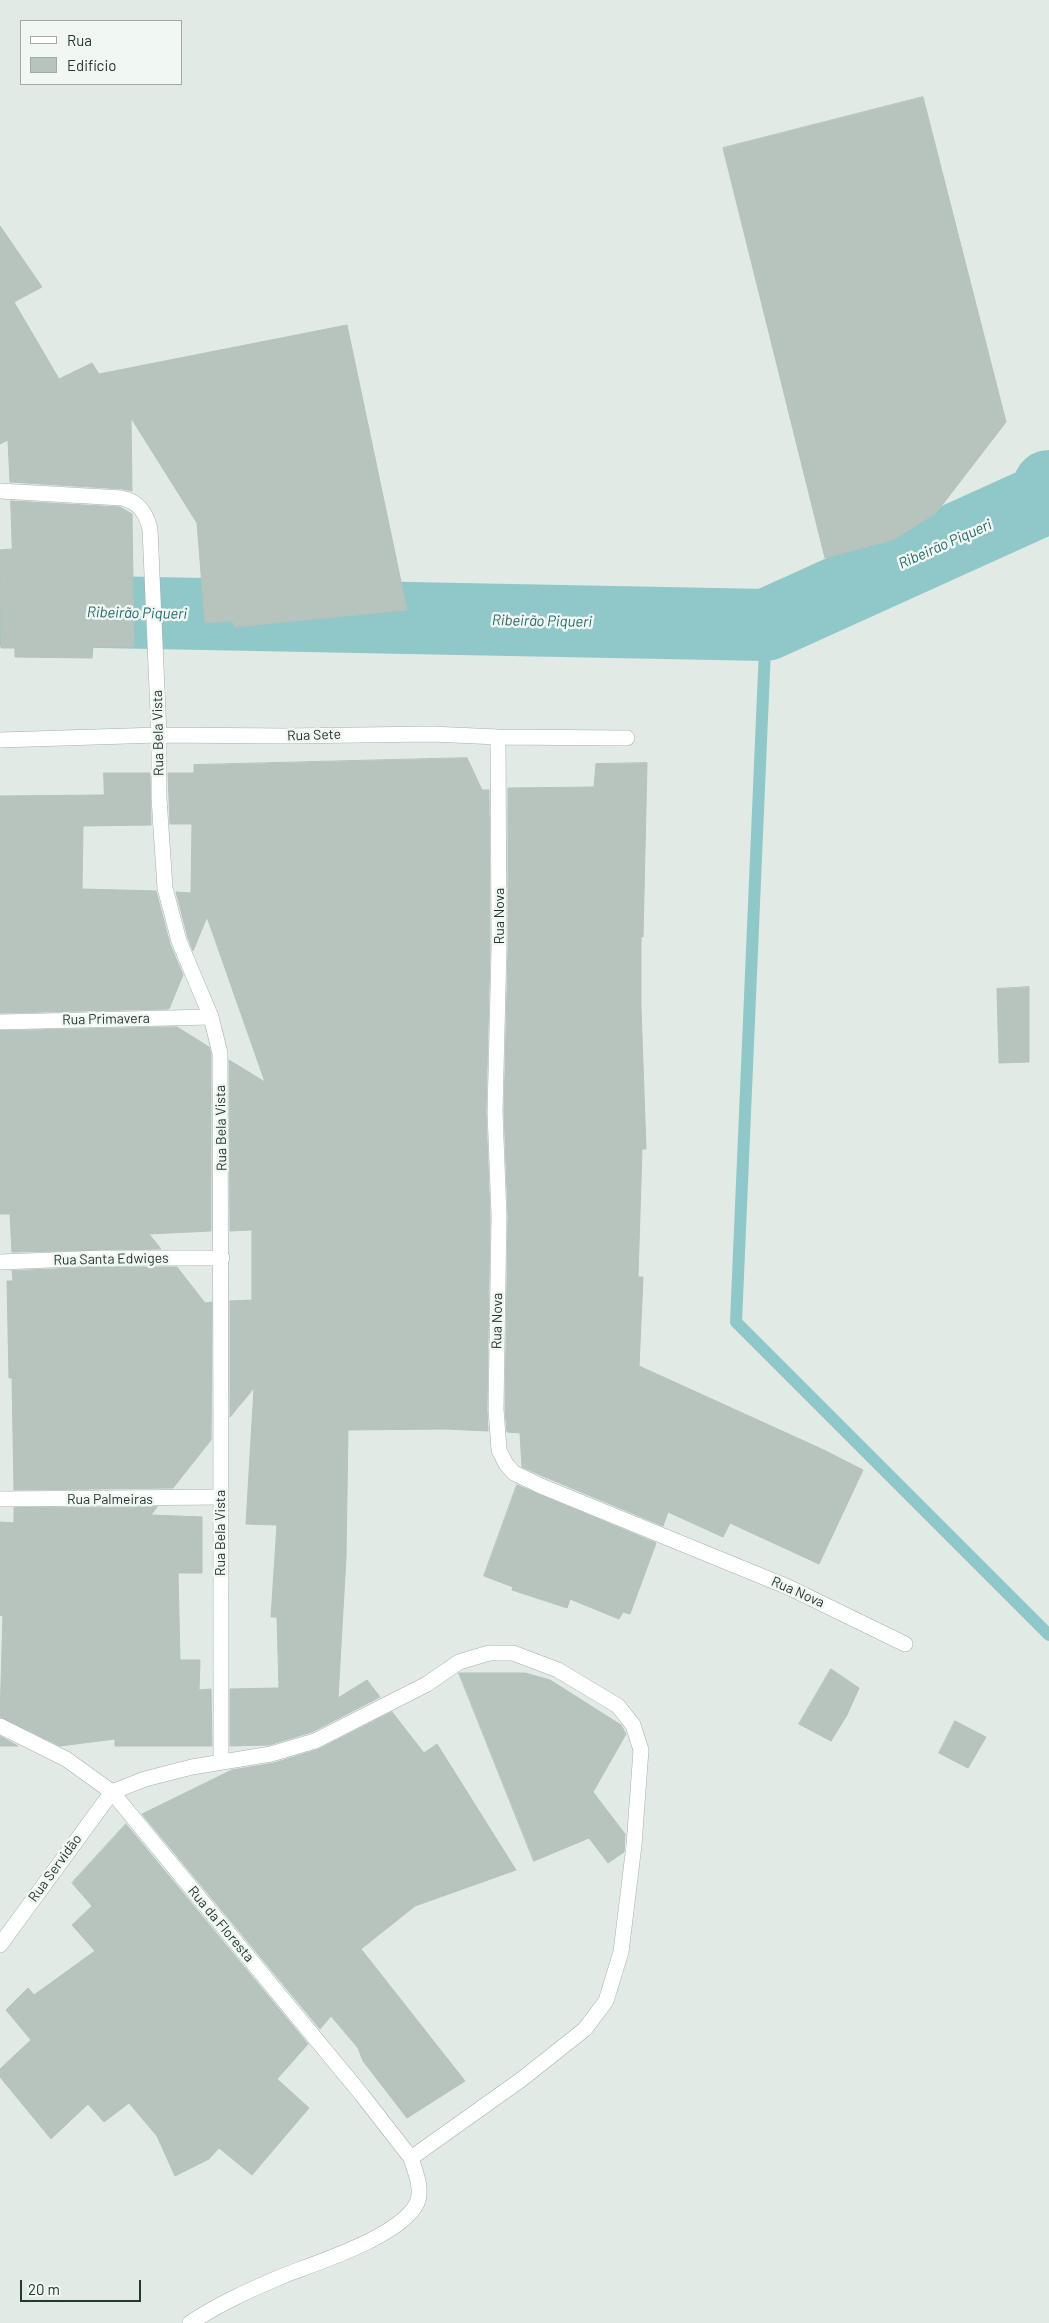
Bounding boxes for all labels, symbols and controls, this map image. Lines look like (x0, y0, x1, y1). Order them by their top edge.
legend (20, 20, 182, 85)
text: Rua (67, 31, 92, 49)
text: Edifício (67, 56, 116, 74)
water label: Ribeirão Piqueri (896, 515, 994, 573)
water label: Ribeirão Piqueri (87, 603, 187, 623)
water label: Ribeirão Piqueri (492, 611, 592, 631)
street label: Rua Bela Vista (149, 690, 167, 776)
street label: Rua Sete (287, 726, 341, 744)
street label: Rua Nova (491, 888, 507, 944)
street label: Rua Primavera (62, 1010, 150, 1028)
street label: Rua Bela Vista (212, 1085, 230, 1171)
street label: Rua Santa Edwiges (53, 1250, 169, 1268)
street label: Rua Nova (488, 1293, 506, 1349)
street label: Rua Bela Vista (212, 1490, 228, 1576)
street label: Rua Palmeiras (67, 1491, 153, 1507)
street label: Rua Nova (769, 1573, 827, 1611)
street label: Rua Servidão (25, 1831, 85, 1905)
street label: Rua da Floresta (184, 1883, 258, 1965)
scale bar (22, 2270, 144, 2302)
text: 20 m (28, 2280, 60, 2298)

